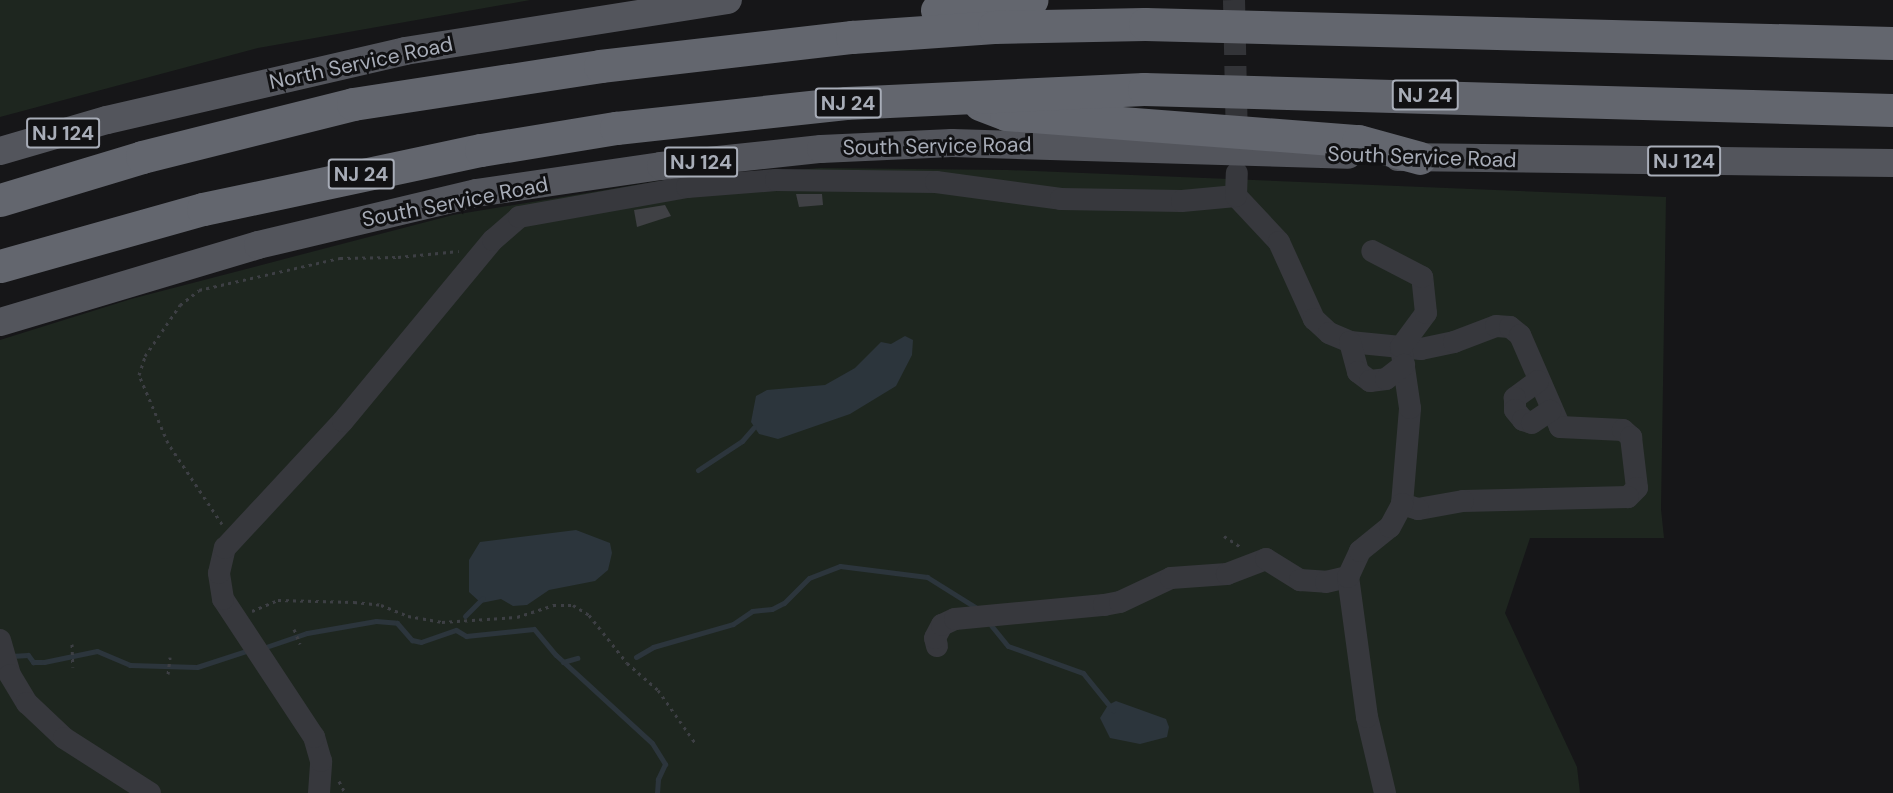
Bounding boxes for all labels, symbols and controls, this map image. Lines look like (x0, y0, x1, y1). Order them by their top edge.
street label: North Service Road (267, 31, 455, 95)
road number: NJ 24 (1390, 78, 1460, 112)
road number: NJ 24 (814, 86, 882, 120)
road number: NJ 124 (26, 116, 100, 150)
street label: South Service Road (842, 132, 1032, 160)
street label: South Service Road (1327, 141, 1517, 173)
road number: NJ 124 (1646, 144, 1722, 178)
road number: NJ 124 (664, 145, 738, 179)
road number: NJ 24 (326, 157, 395, 191)
street label: South Service Road (360, 172, 550, 232)

